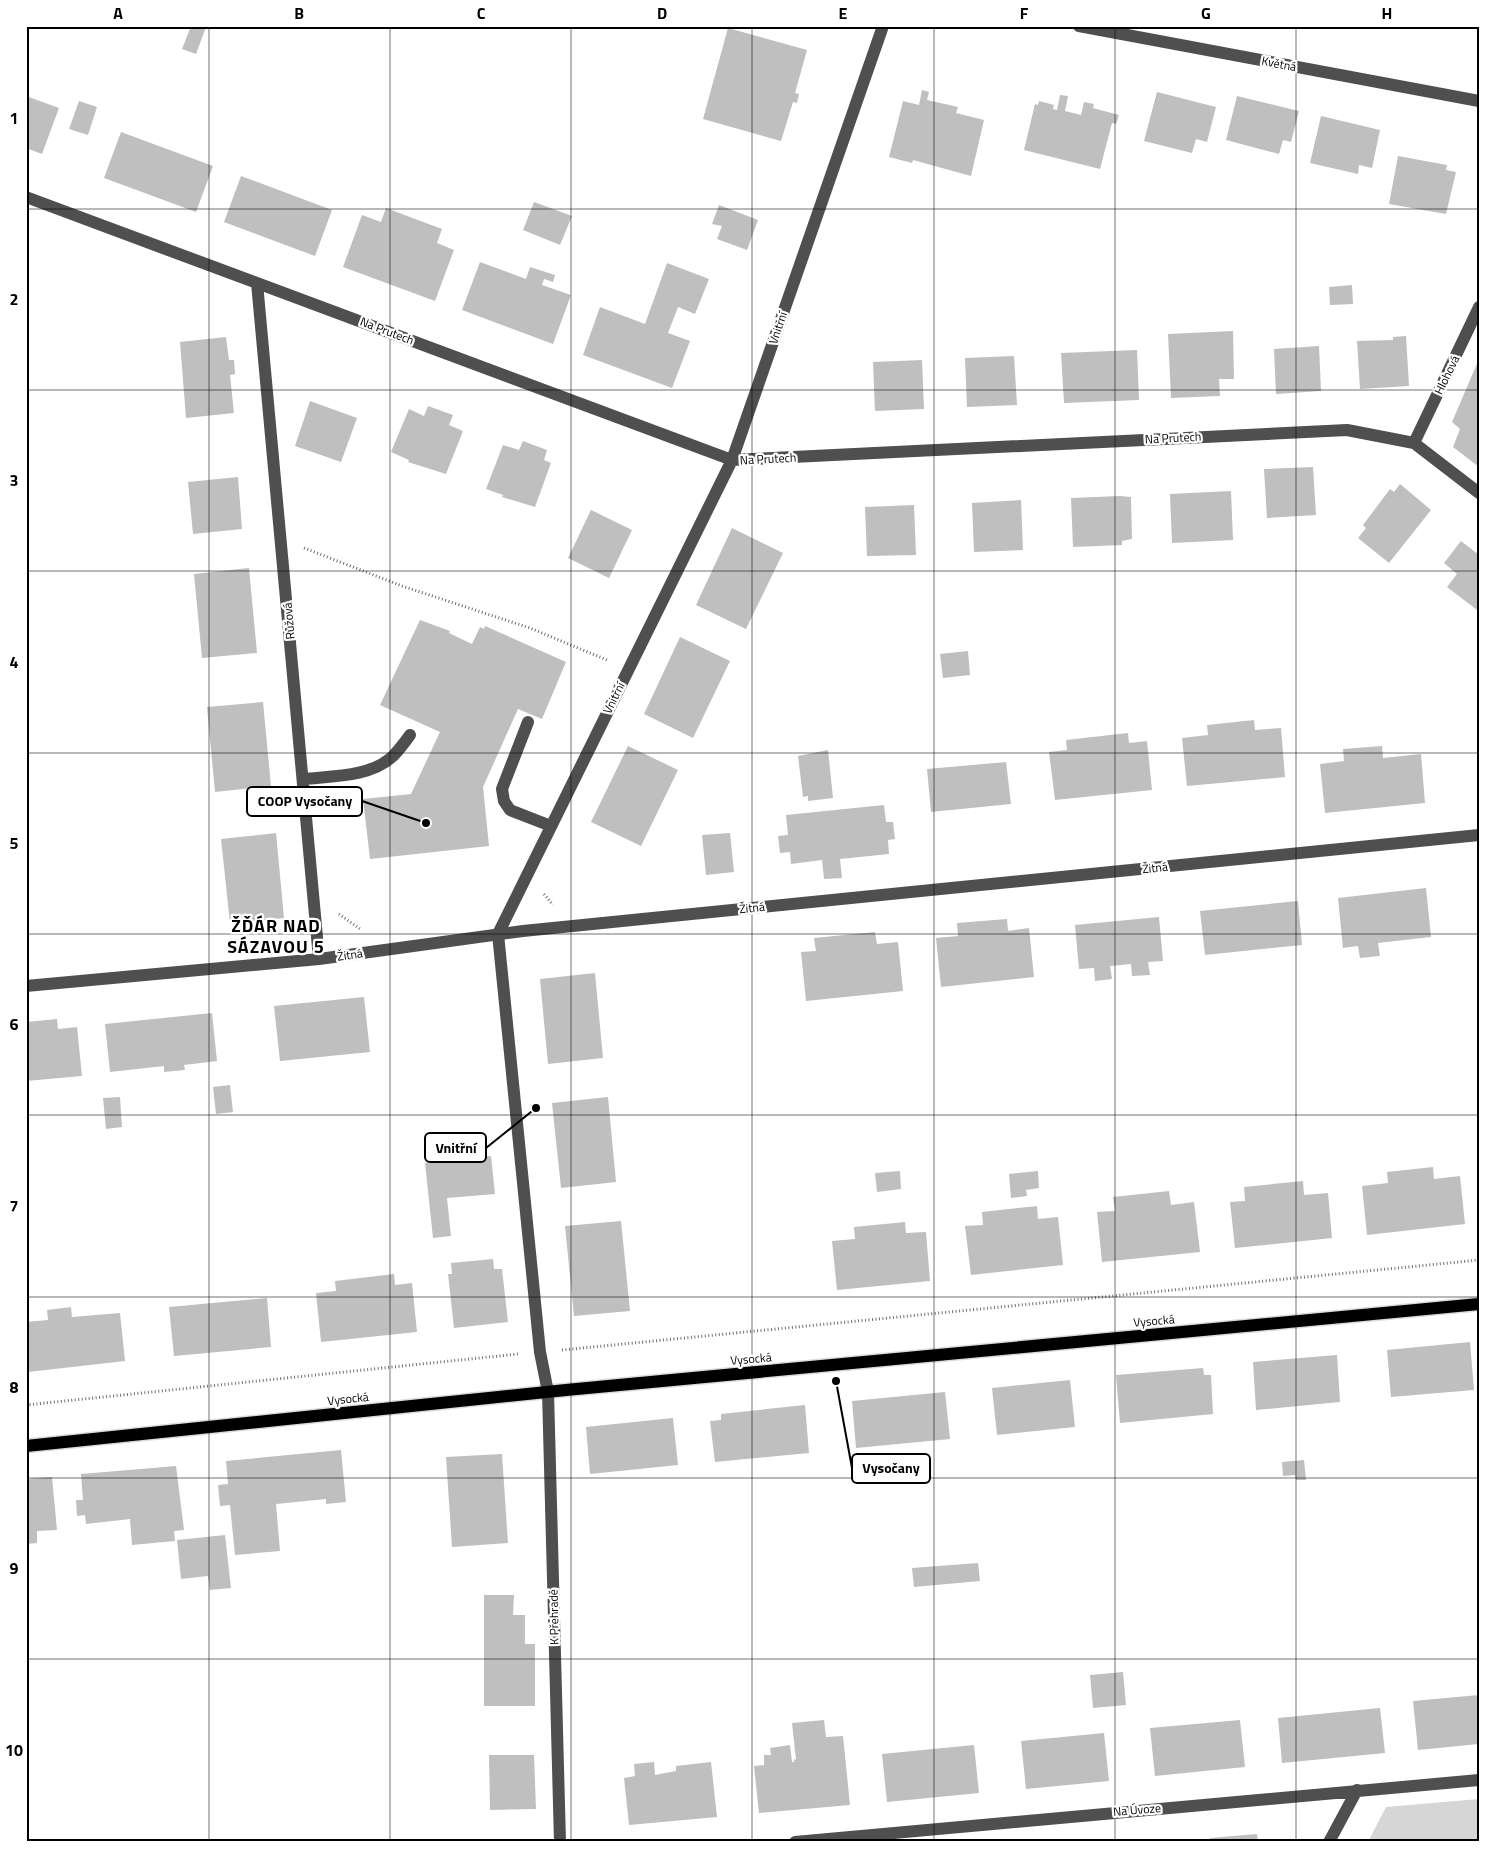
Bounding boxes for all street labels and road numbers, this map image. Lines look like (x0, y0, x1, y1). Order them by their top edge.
street label: Květná (1260, 51, 1298, 76)
street label: Vnitřní (763, 308, 792, 347)
street label: Na Prutech (357, 312, 417, 350)
street label: Hlohová (1429, 352, 1464, 398)
street label: Na Prutech (1144, 427, 1202, 448)
street label: Na Prutech (739, 448, 797, 469)
street label: Růžová (277, 602, 300, 640)
street label: Vnitřní (598, 677, 630, 717)
street label: Žitná (1141, 857, 1169, 878)
street label: Žitná (738, 897, 766, 918)
street label: Žitná (336, 943, 364, 966)
street label: Vysocká (1132, 1309, 1175, 1332)
street label: Vysocká (729, 1347, 772, 1370)
street label: Vysocká (326, 1387, 370, 1410)
street label: K Přehradě (544, 1589, 563, 1645)
street label: Na Úvoze (1112, 1798, 1162, 1821)

